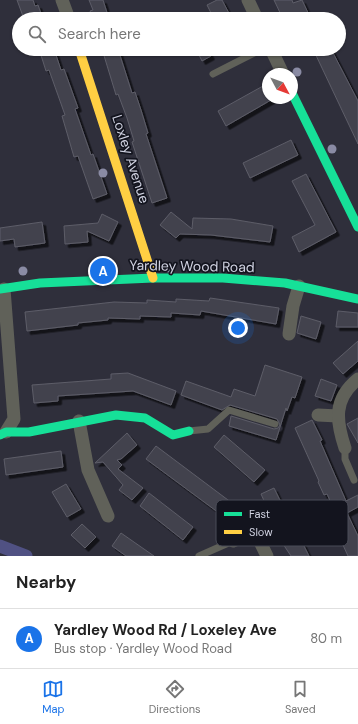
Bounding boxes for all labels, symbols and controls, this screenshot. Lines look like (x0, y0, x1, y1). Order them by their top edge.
search box (12, 12, 346, 56)
icon: search (26, 23, 48, 45)
text: Search here (58, 24, 141, 44)
north arrow (262, 68, 298, 104)
street label: Loxley Avenue (108, 113, 154, 206)
pin: A (90, 256, 116, 286)
street label: Yardley Wood Road (129, 256, 255, 276)
your location (228, 318, 248, 338)
legend (216, 500, 348, 546)
text: Fast (249, 507, 270, 521)
text: Slow (249, 525, 273, 539)
text: Nearby (16, 571, 76, 593)
text: Yardley Wood Rd / Loxeley Ave (54, 620, 277, 640)
text: A (24, 630, 34, 647)
text: 80 m (310, 630, 342, 647)
text: Bus stop · Yardley Wood Road (54, 640, 232, 657)
tab: Map (42, 678, 64, 716)
tab: Directions (149, 678, 201, 716)
tab: Saved (285, 678, 316, 716)

